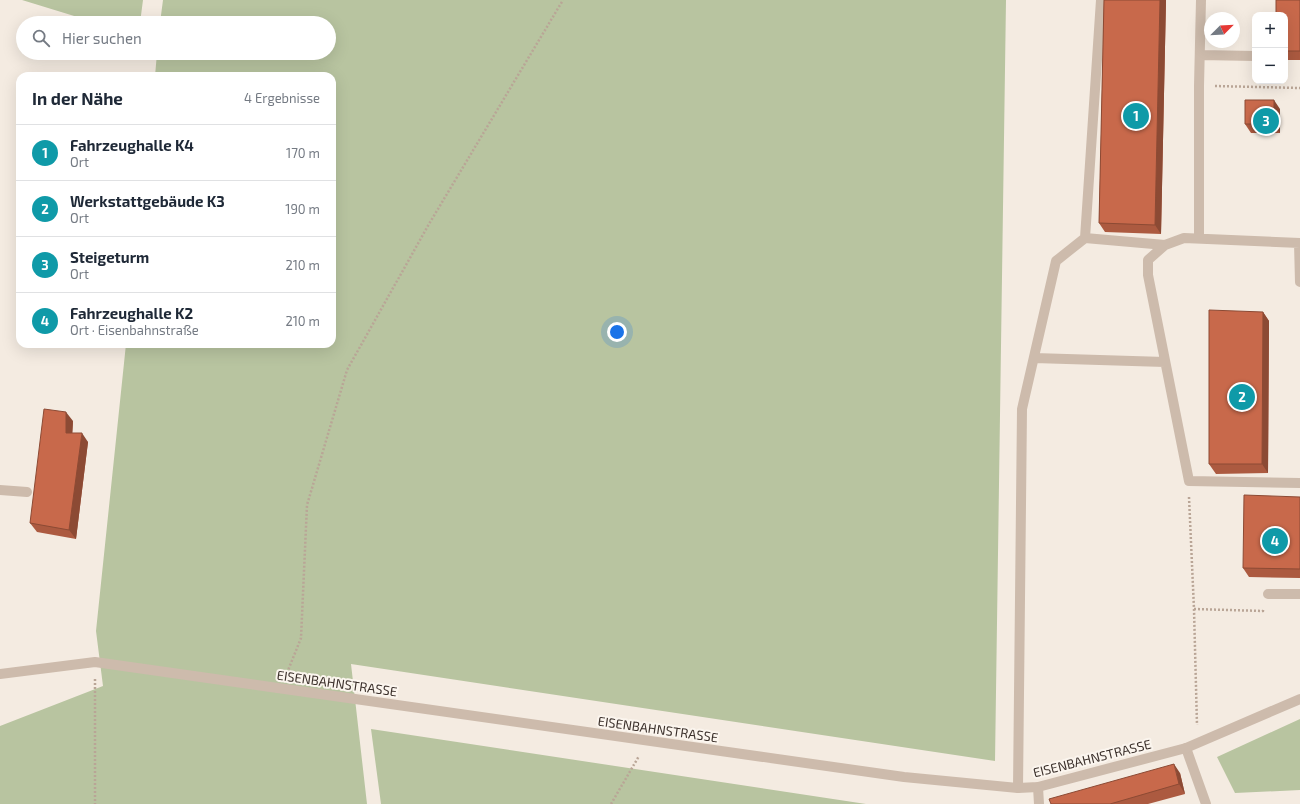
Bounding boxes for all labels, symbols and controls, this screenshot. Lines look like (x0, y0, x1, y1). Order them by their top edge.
north arrow (1204, 12, 1240, 48)
map controls (1252, 12, 1288, 84)
button: + (1252, 12, 1288, 48)
search box (16, 16, 336, 60)
icon: search (30, 27, 52, 49)
text: Hier suchen (62, 29, 142, 47)
button: − (1252, 48, 1288, 84)
text: In der Nähe (32, 88, 123, 108)
text: 4 Ergebnisse (244, 90, 320, 106)
pin: 1 (1123, 101, 1149, 131)
pin: 3 (1253, 106, 1279, 136)
text: Fahrzeughalle K4 (70, 136, 194, 154)
text: 1 (42, 145, 48, 161)
text: 170 m (286, 145, 320, 161)
text: Ort (70, 154, 89, 170)
text: Werkstattgebäude K3 (70, 192, 225, 210)
text: 2 (41, 201, 49, 217)
text: 190 m (285, 201, 320, 217)
text: Ort (70, 210, 89, 226)
text: Steigeturm (70, 248, 149, 266)
text: 3 (41, 257, 49, 273)
text: 210 m (285, 257, 320, 273)
text: Ort (70, 266, 89, 282)
text: Fahrzeughalle K2 (70, 304, 193, 322)
text: 4 (41, 313, 49, 329)
text: 210 m (285, 313, 320, 329)
text: Ort · Eisenbahnstraße (70, 322, 199, 338)
your location (607, 322, 627, 342)
pin: 2 (1229, 382, 1255, 412)
pin: 4 (1262, 526, 1288, 556)
street label: EISENBAHNSTRASSE (276, 667, 398, 699)
street label: EISENBAHNSTRASSE (597, 713, 719, 745)
street label: EISENBAHNSTRASSE (1031, 736, 1153, 780)

